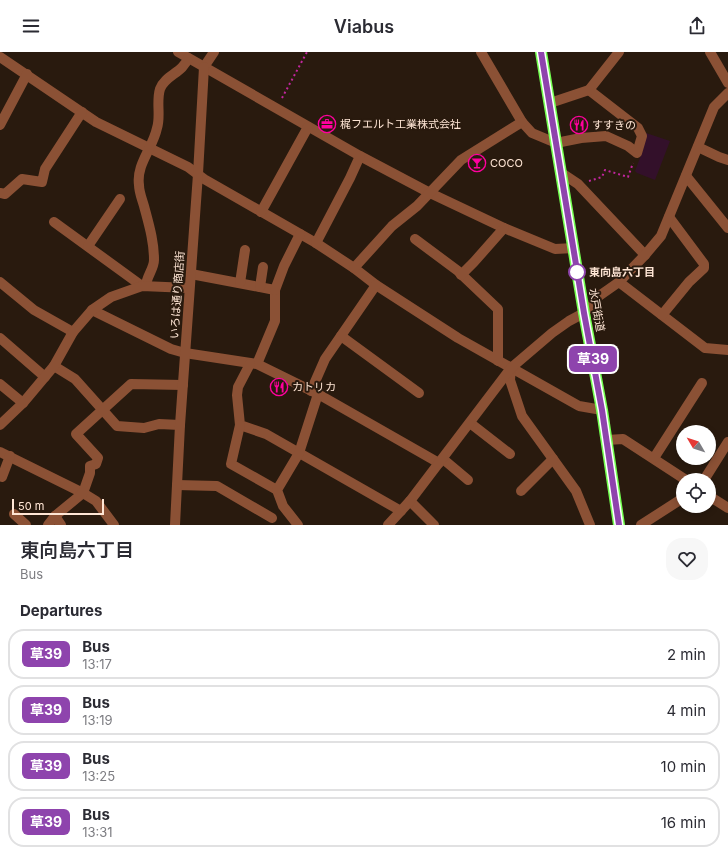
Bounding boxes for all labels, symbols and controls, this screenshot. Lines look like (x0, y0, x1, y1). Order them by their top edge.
icon: menu (20, 15, 42, 37)
icon: share (686, 15, 708, 37)
text: Viabus (334, 16, 394, 37)
office icon: 梶フエルト工業株式会社 (317, 114, 337, 134)
restaurant icon: すすきの (569, 115, 589, 135)
place label: 梶フエルト工業株式会社 (340, 117, 461, 131)
place label: すすきの (592, 118, 636, 132)
bar icon: COCO (467, 153, 487, 173)
place label: COCO (490, 156, 523, 170)
street label: いろは通り商店街 (167, 251, 187, 339)
marker: 東向島六丁目 (568, 263, 586, 281)
place label: 東向島六丁目 (589, 265, 655, 279)
street label: 水戸街道 (586, 287, 608, 333)
line badge: 草39 (570, 346, 616, 372)
text: 草39 (577, 350, 609, 367)
restaurant icon: カトリカ (269, 377, 289, 397)
place label: カトリカ (292, 380, 336, 394)
north arrow (676, 425, 716, 465)
map controls (676, 425, 716, 513)
button: locate (676, 473, 716, 513)
scale bar (12, 497, 104, 516)
text: 50 m (18, 499, 44, 513)
button: heart (666, 538, 708, 580)
text: 東向島六丁目 (20, 539, 134, 562)
text: Bus (20, 566, 43, 582)
text: Departures (20, 601, 102, 620)
text: Bus (82, 637, 110, 656)
text: 草39 (30, 645, 62, 662)
text: 2 min (667, 645, 706, 664)
text: 13:17 (82, 656, 112, 672)
text: Bus (82, 693, 110, 712)
text: 草39 (30, 701, 62, 718)
text: 4 min (666, 701, 706, 720)
text: 13:19 (82, 712, 113, 728)
text: Bus (82, 749, 110, 768)
text: 草39 (30, 757, 62, 774)
text: 10 min (661, 757, 706, 776)
text: 13:25 (82, 768, 115, 784)
text: Bus (82, 805, 110, 824)
text: 草39 (30, 813, 62, 830)
text: 16 min (661, 813, 706, 832)
text: 13:31 (82, 824, 113, 840)

